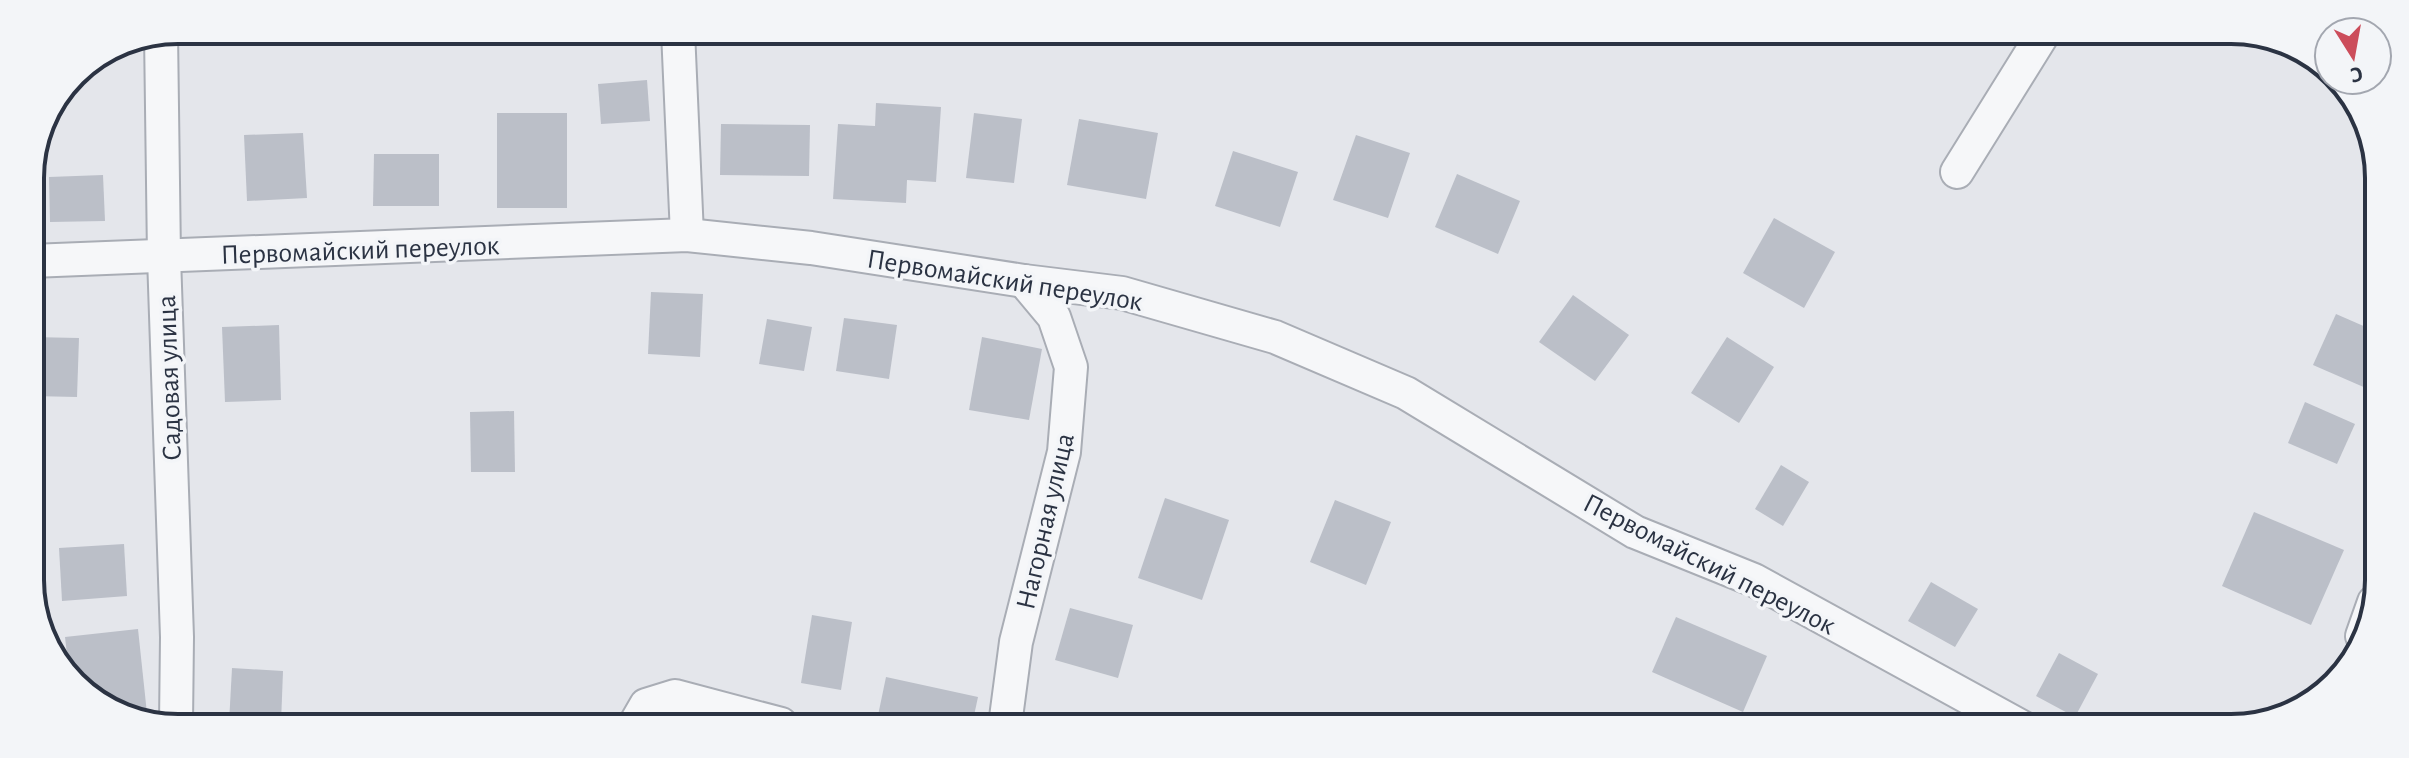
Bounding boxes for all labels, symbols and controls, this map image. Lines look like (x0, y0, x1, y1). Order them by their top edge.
north arrow (2313, 16, 2393, 96)
text: С (2349, 63, 2365, 87)
street label: Первомайский переулок (220, 232, 500, 270)
street label: Первомайский переулок (865, 245, 1145, 317)
street label: Садовая улица (153, 294, 187, 461)
street label: Нагорная улица (1012, 430, 1080, 612)
street label: Первомайский переулок (1579, 489, 1840, 641)

